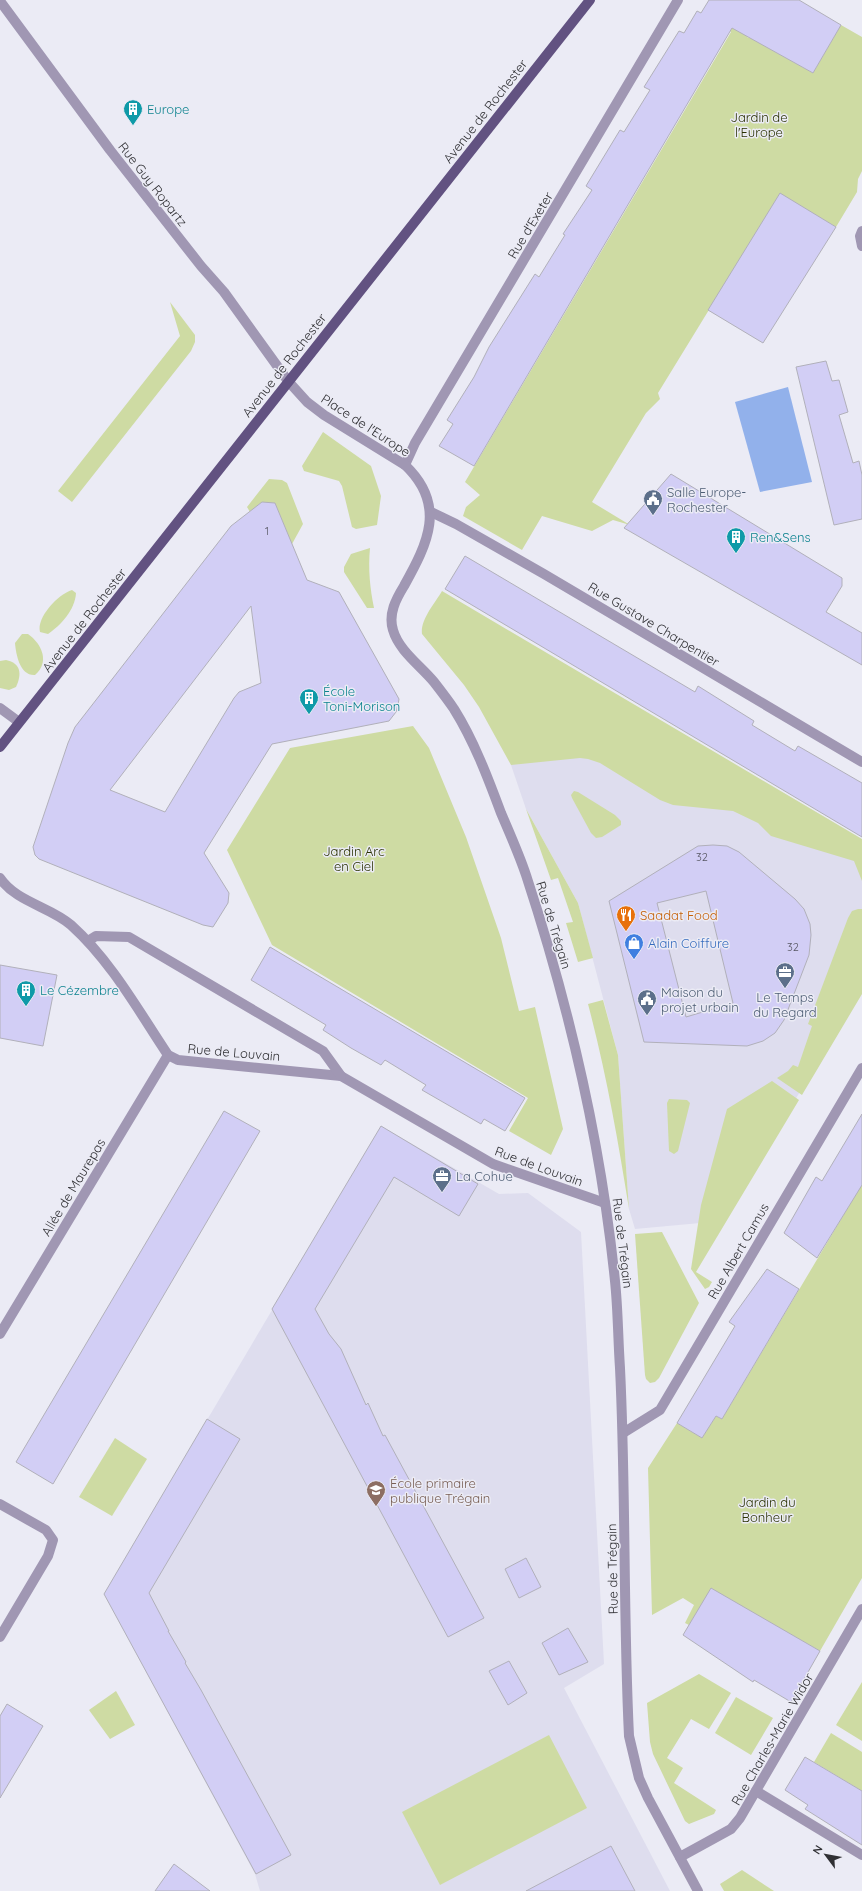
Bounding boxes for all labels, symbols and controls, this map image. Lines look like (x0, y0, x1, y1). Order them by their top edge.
street label: Avenue de Rochester (439, 56, 531, 166)
building icon: Europe (122, 98, 144, 126)
place label: Europe (147, 101, 189, 117)
park label: Jardin de l'Europe (731, 109, 787, 140)
street label: Rue Guy Ropartz (115, 139, 191, 229)
street label: Rue d'Exeter (504, 189, 556, 261)
street label: Avenue de Rochester (238, 310, 330, 420)
street label: Place de l'Europe (318, 390, 414, 460)
place label: Salle Europe- Rochester (667, 484, 746, 515)
public building icon: Salle Europe- Rochester (642, 488, 664, 516)
house number: 1 (265, 524, 269, 538)
building icon: Ren&Sens (725, 526, 747, 554)
place label: Ren&Sens (750, 529, 811, 545)
street label: Avenue de Rochester (38, 565, 130, 675)
street label: Rue Gustave Charpentier (585, 578, 723, 670)
place label: École Toni-Morison (323, 683, 400, 714)
building icon: École Toni-Morison (298, 687, 320, 715)
park label: Jardin Arc en Ciel (323, 843, 385, 874)
house number: 32 (696, 850, 708, 864)
street label: Rue de Trégain (533, 879, 575, 971)
restaurant icon: Saadat Food (615, 904, 637, 932)
place label: Saadat Food (640, 907, 718, 923)
shop icon: Alain Coiffure (623, 932, 645, 960)
place label: Alain Coiffure (648, 935, 729, 951)
house number: 32 (787, 940, 799, 954)
office icon: Le Temps du Regard (774, 961, 796, 989)
building icon: Le Cézembre (15, 979, 37, 1007)
place label: Le Cézembre (40, 982, 119, 998)
place label: Maison du projet urbain (661, 984, 739, 1015)
public building icon: Maison du projet urbain (636, 988, 658, 1016)
place label: Le Temps du Regard (753, 989, 817, 1020)
street label: Rue de Louvain (187, 1040, 281, 1064)
street label: Allée de Maurepas (38, 1135, 108, 1239)
street label: Rue de Louvain (493, 1143, 585, 1189)
office icon: La Cohue (431, 1165, 453, 1193)
place label: La Cohue (456, 1168, 513, 1184)
street label: Rue de Trégain (610, 1197, 636, 1289)
street label: Rue Albert Camus (704, 1200, 772, 1302)
place label: École primaire publique Trégain (390, 1475, 490, 1506)
school or university icon: École primaire publique Trégain (365, 1479, 387, 1507)
park label: Jardin du Bonheur (738, 1494, 796, 1525)
street label: Rue de Trégain (603, 1523, 621, 1615)
street label: Rue Charles-Marie Widor (727, 1670, 817, 1808)
north arrow (806, 1835, 846, 1875)
text: N (809, 1843, 826, 1857)

